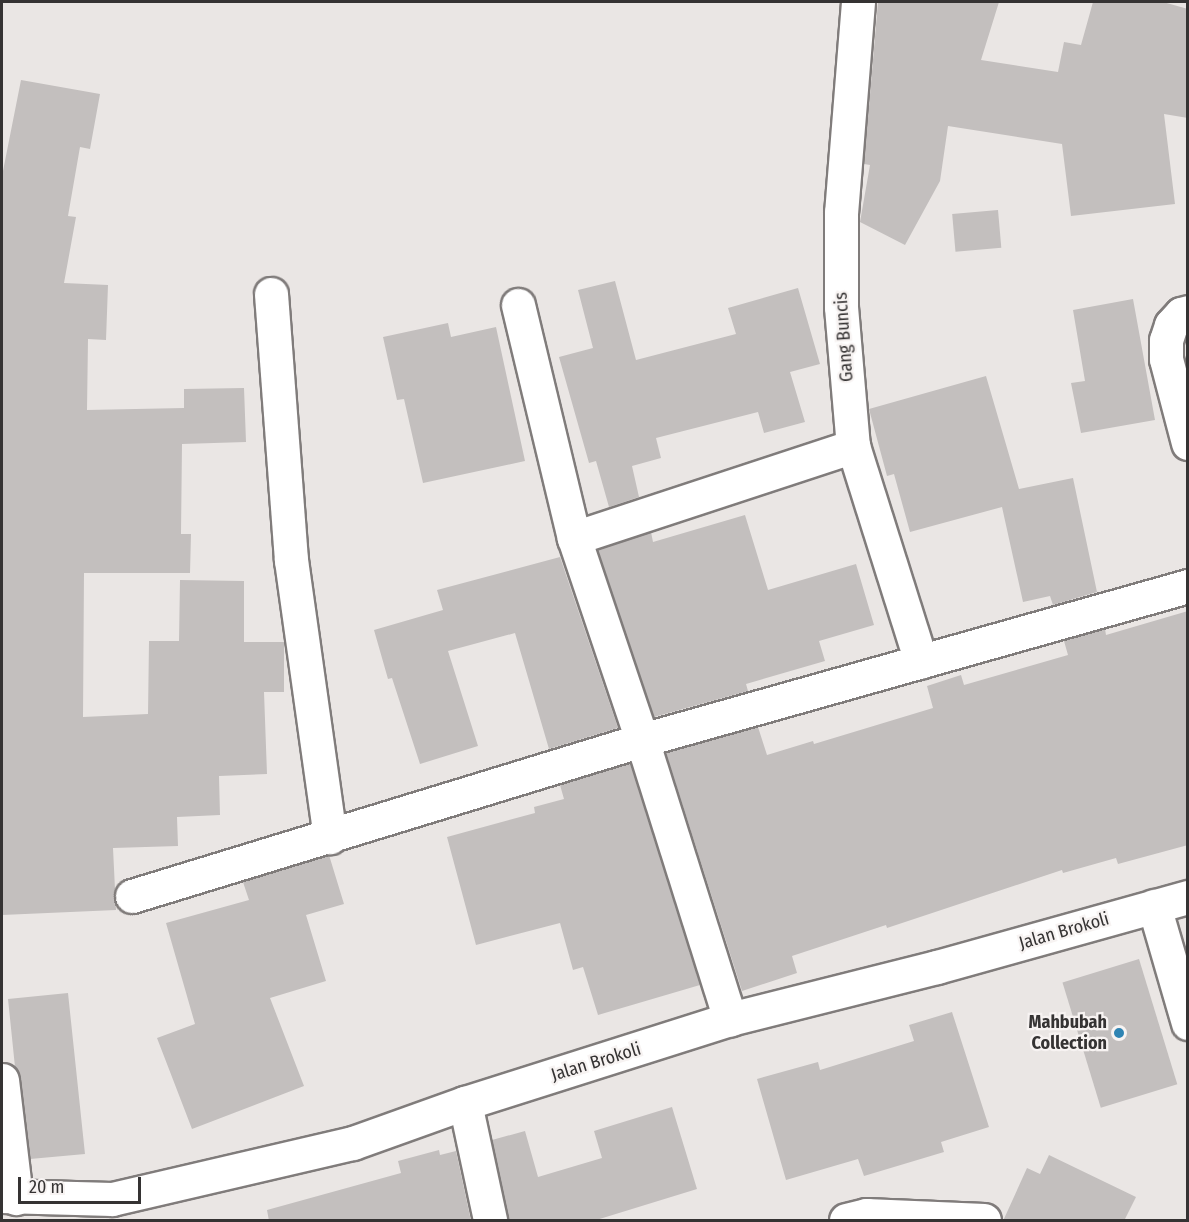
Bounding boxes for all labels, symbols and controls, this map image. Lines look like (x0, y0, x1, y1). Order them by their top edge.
street label: Gang Buncis (830, 291, 858, 383)
street label: Jalan Brokoli (1016, 908, 1112, 954)
place label: Mahbubah Collection (1029, 1012, 1107, 1054)
marker: Mahbubah Collection (1112, 1026, 1126, 1040)
street label: Jalan Brokoli (548, 1038, 644, 1086)
scale bar (21, 1165, 144, 1203)
text: 20 m (29, 1176, 64, 1198)

